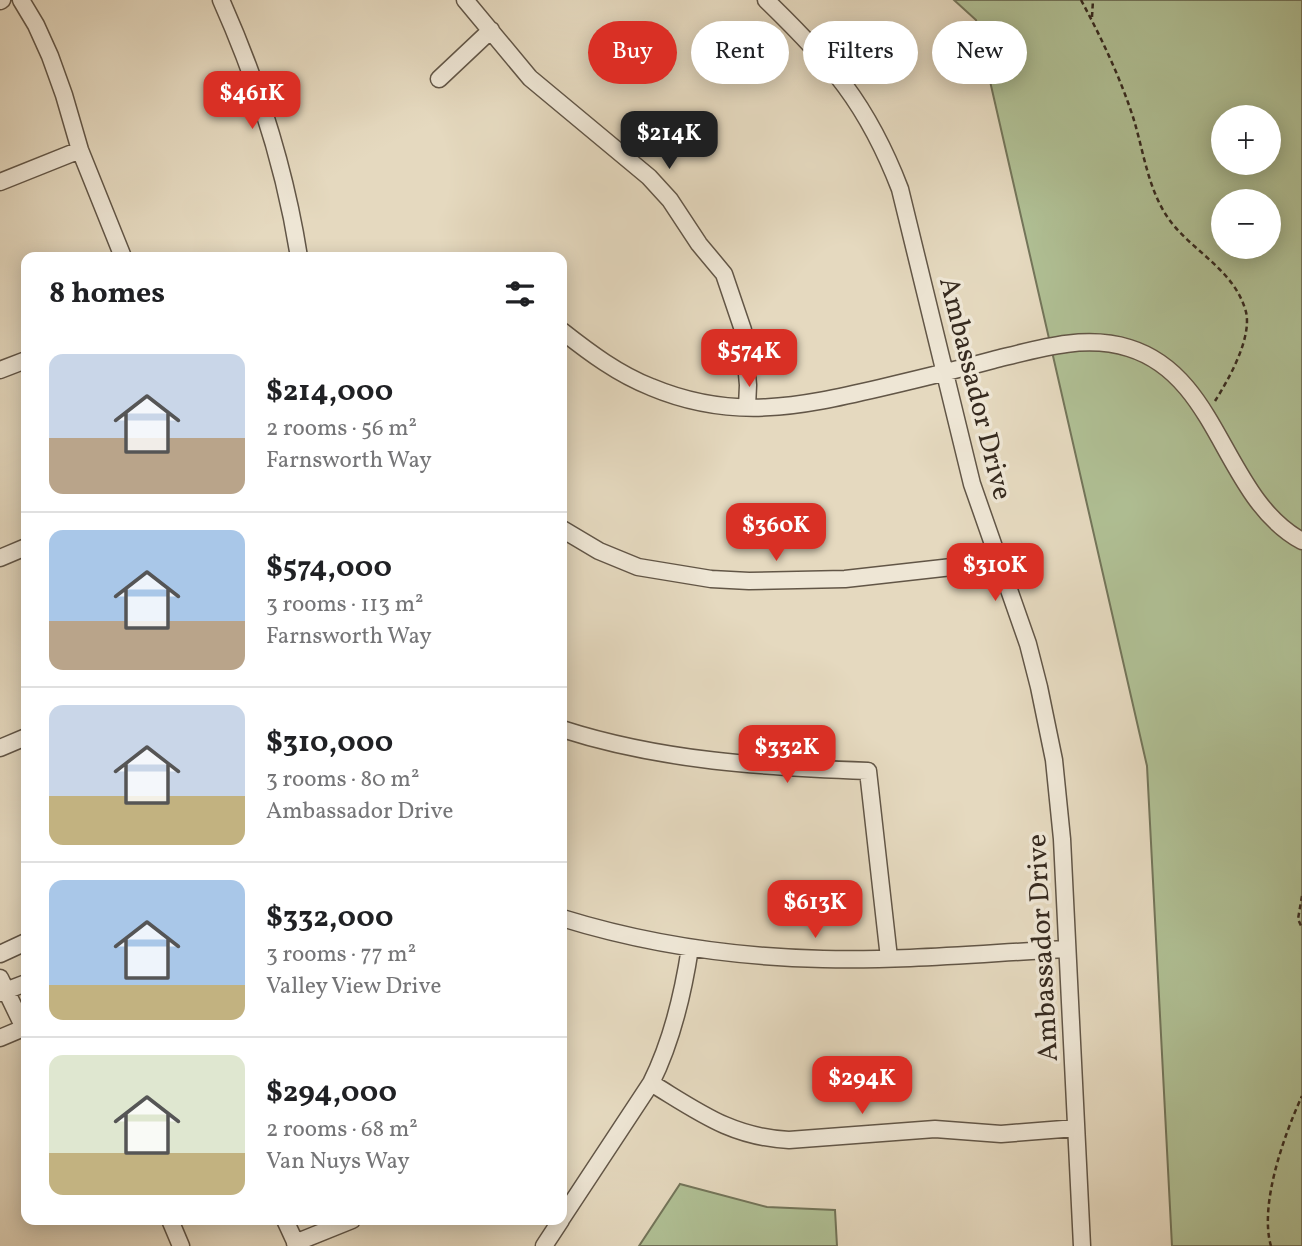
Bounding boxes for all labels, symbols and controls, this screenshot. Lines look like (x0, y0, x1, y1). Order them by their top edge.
chip: Buy (588, 21, 677, 84)
chip: Rent (691, 21, 789, 84)
chip: Filters (803, 21, 918, 84)
chip: New (932, 21, 1027, 84)
pin: $461K (203, 72, 301, 131)
text: $461K (219, 78, 285, 110)
map controls (1211, 105, 1281, 259)
button: + (1211, 105, 1281, 175)
pin: $214K (620, 111, 718, 171)
text: $214K (637, 118, 701, 150)
button: − (1211, 189, 1281, 259)
text: 8 homes (49, 273, 165, 315)
street label: Ambassador Drive (928, 273, 1021, 504)
icon: filters (501, 275, 539, 313)
pin: $574K (700, 330, 798, 389)
text: $574K (717, 336, 781, 368)
text: $214,000 (266, 371, 393, 413)
icon: home (105, 382, 189, 466)
text: 2 rooms · 56 m² (266, 413, 417, 445)
text: Farnsworth Way (266, 445, 432, 477)
pin: $360K (727, 504, 825, 563)
text: $360K (742, 510, 810, 542)
pin: $310K (946, 544, 1044, 603)
text: $574,000 (266, 547, 392, 589)
text: $310K (963, 550, 1027, 582)
icon: home (105, 558, 189, 642)
text: 3 rooms · 113 m² (266, 589, 424, 621)
text: Farnsworth Way (266, 621, 432, 653)
text: $310,000 (266, 722, 393, 764)
pin: $332K (738, 726, 836, 785)
text: $332K (755, 732, 819, 764)
icon: home (105, 733, 189, 817)
text: 3 rooms · 80 m² (266, 764, 419, 796)
text: Ambassador Drive (266, 796, 453, 828)
street label: Ambassador Drive (1018, 833, 1069, 1063)
pin: $613K (766, 880, 864, 940)
text: $613K (783, 887, 847, 919)
text: $332,000 (266, 897, 394, 939)
icon: home (105, 908, 189, 992)
text: 3 rooms · 77 m² (266, 939, 416, 971)
text: Valley View Drive (266, 971, 441, 1003)
pin: $294K (813, 1056, 911, 1116)
text: $294K (828, 1063, 896, 1095)
text: $294,000 (266, 1072, 397, 1114)
icon: home (105, 1083, 189, 1167)
text: 2 rooms · 68 m² (266, 1114, 418, 1146)
text: Van Nuys Way (266, 1146, 410, 1178)

